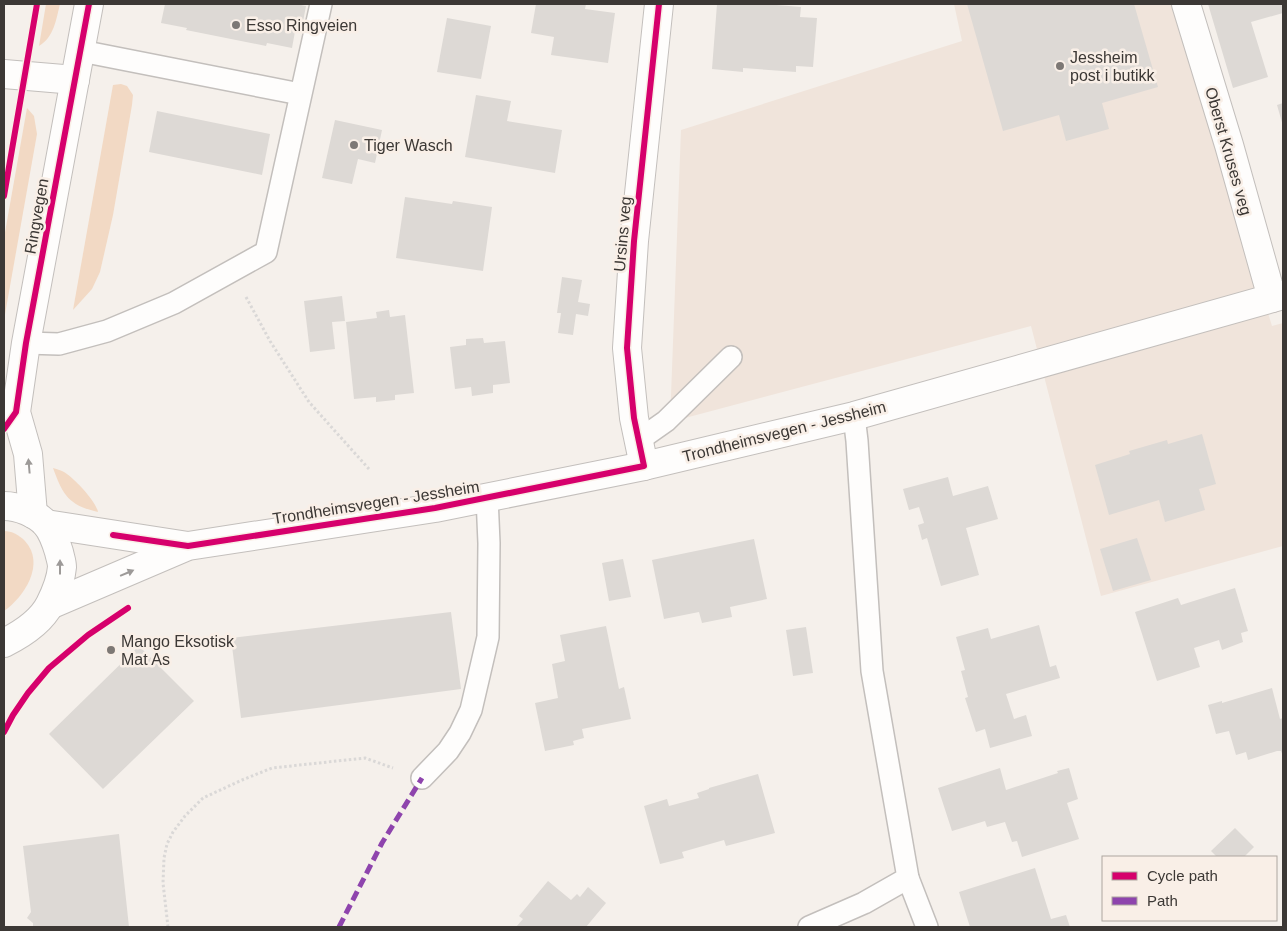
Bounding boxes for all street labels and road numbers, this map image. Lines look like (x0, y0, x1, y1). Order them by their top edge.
street label: Oberst Kruses veg (1202, 85, 1255, 217)
street label: Ringvegen (21, 177, 52, 255)
street label: Ursins veg (611, 196, 634, 272)
street label: Trondheimsvegen - Jessheim (681, 398, 888, 465)
street label: Trondheimsvegen - Jessheim (271, 478, 481, 527)

